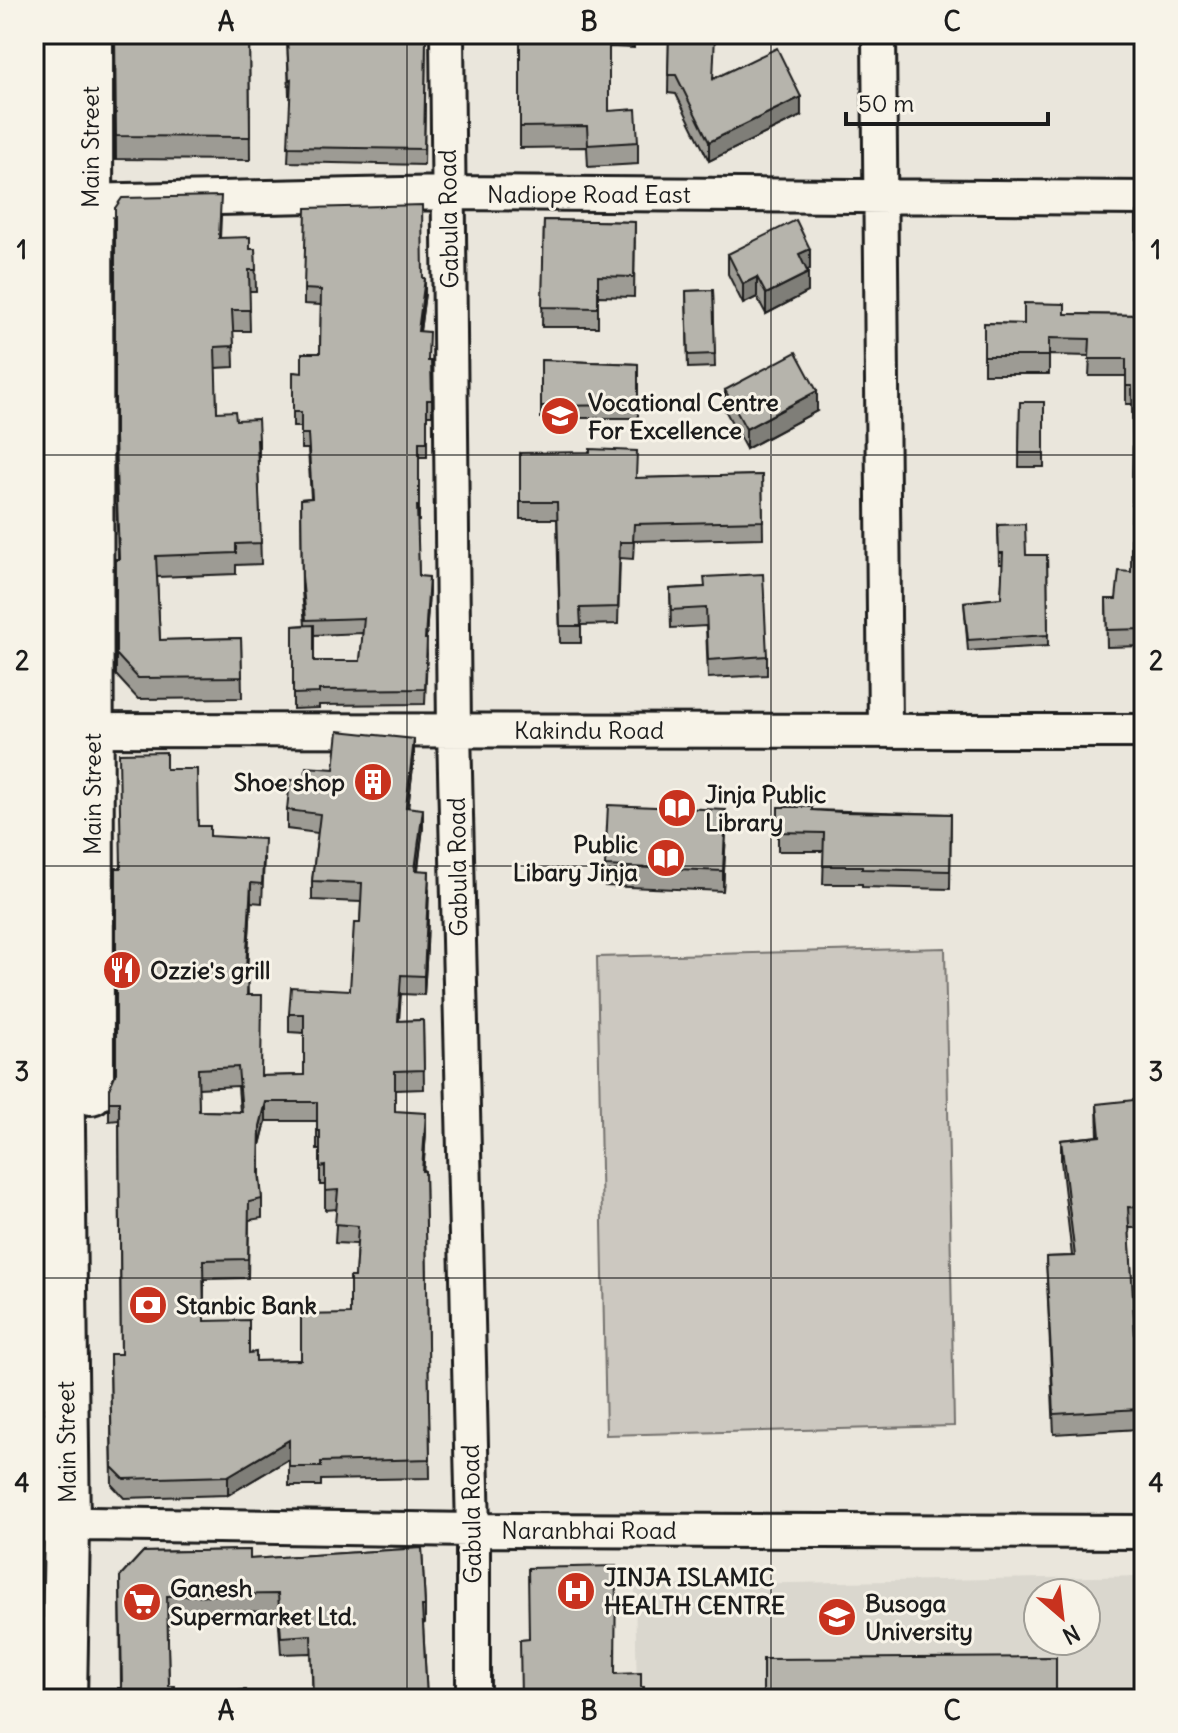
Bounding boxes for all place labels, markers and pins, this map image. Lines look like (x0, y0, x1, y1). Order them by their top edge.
place label: Vocational Centre For Excellence (588, 387, 779, 445)
school or university icon: Vocational Centre For Excellence (539, 395, 581, 437)
building icon: Shoe shop (352, 761, 394, 803)
place label: Shoe shop (234, 767, 345, 797)
place label: Jinja Public Library (705, 779, 826, 837)
library icon: Jinja Public Library (656, 787, 698, 829)
place label: Public Libary Jinja (513, 829, 638, 887)
library icon: Public Libary Jinja (645, 837, 687, 879)
restaurant icon: Ozzie's grill (101, 949, 143, 991)
place label: Ozzie's grill (150, 955, 270, 985)
bank icon: Stanbic Bank (127, 1284, 169, 1326)
place label: Stanbic Bank (176, 1290, 317, 1320)
place label: JINJA ISLAMIC HEALTH CENTRE (604, 1562, 785, 1620)
hospital icon: JINJA ISLAMIC HEALTH CENTRE (555, 1570, 597, 1612)
place label: Ganesh Supermarket Ltd. (170, 1573, 357, 1631)
supermarket icon: Ganesh Supermarket Ltd. (121, 1581, 163, 1623)
place label: Busoga University (865, 1588, 973, 1646)
school or university icon: Busoga University (816, 1596, 858, 1638)

